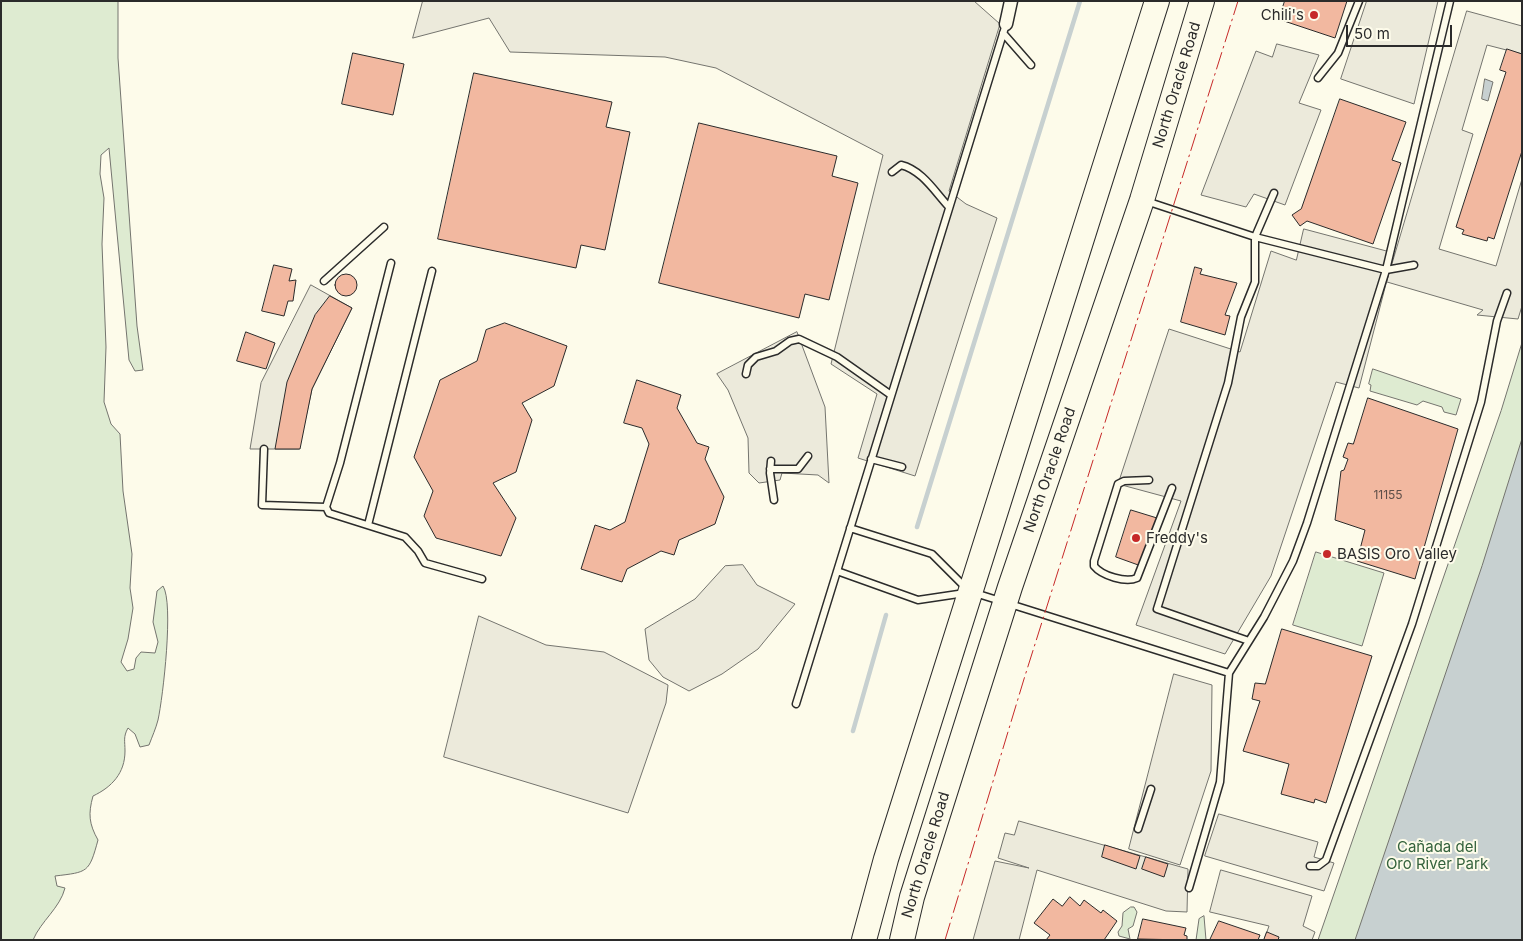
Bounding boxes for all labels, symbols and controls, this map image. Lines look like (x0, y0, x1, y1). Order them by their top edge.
place label: Chili's (1261, 6, 1304, 24)
marker: Chili's (1308, 9, 1320, 21)
scale bar (1348, 15, 1454, 47)
street label: North Oracle Road (1149, 20, 1205, 150)
text: 50 m (1354, 24, 1390, 43)
street label: North Oracle Road (1020, 405, 1080, 535)
house number: 11155 (1373, 488, 1403, 502)
place label: Freddy's (1146, 529, 1208, 547)
marker: Freddy's (1130, 532, 1142, 544)
place label: BASIS Oro Valley (1337, 545, 1457, 563)
marker: BASIS Oro Valley (1321, 548, 1333, 560)
street label: North Oracle Road (898, 790, 954, 920)
park label: Cañada del Oro River Park (1386, 838, 1488, 873)

